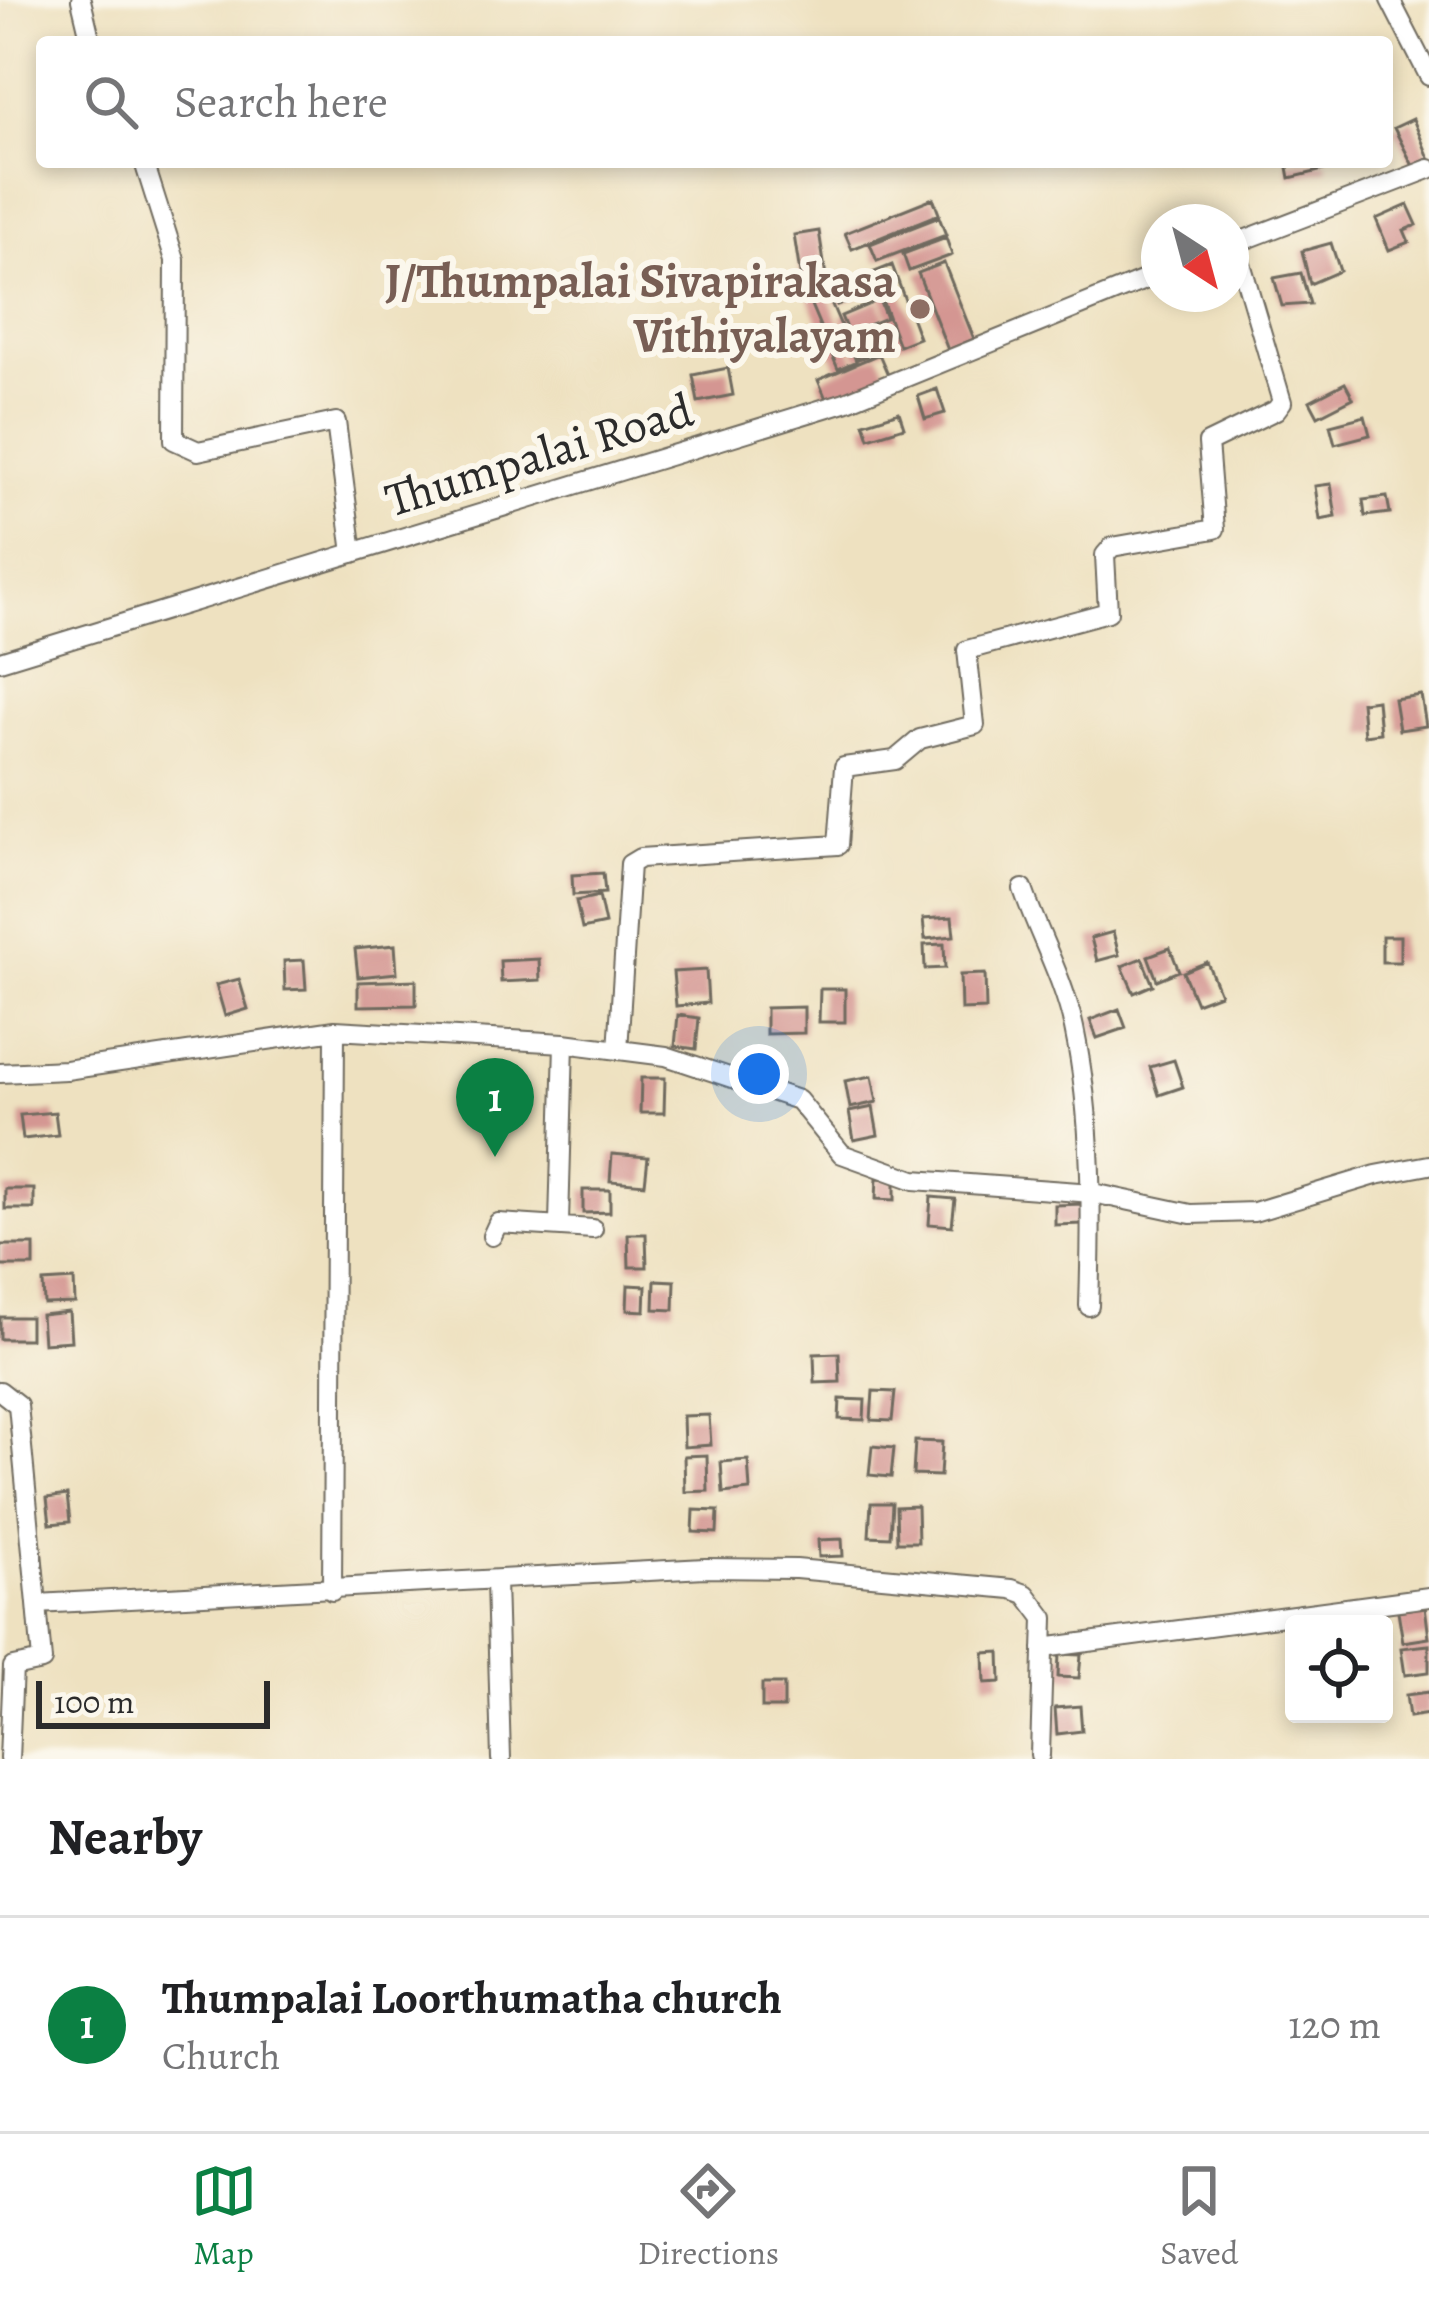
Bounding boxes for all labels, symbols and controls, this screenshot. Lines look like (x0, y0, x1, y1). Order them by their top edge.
search box (36, 36, 1393, 168)
icon: search (78, 69, 144, 135)
text: Search here (174, 71, 388, 133)
north arrow (1141, 204, 1249, 312)
place label: J/Thumpalai Sivapirakasa Vithiyalayam (385, 248, 896, 369)
marker: J/Thumpalai Sivapirakasa Vithiyalayam (907, 296, 933, 322)
street label: Thumpalai Road (377, 377, 701, 533)
your location (729, 1044, 789, 1104)
pin: 1 (456, 1058, 534, 1157)
map controls (1285, 1615, 1393, 1723)
button: locate (1285, 1615, 1393, 1723)
scale bar (36, 1675, 270, 1728)
text: 100 m (54, 1679, 134, 1724)
text: Nearby (48, 1802, 202, 1872)
text: Thumpalai Loorthumatha church (162, 1967, 782, 2029)
text: 1 (80, 1998, 94, 2051)
text: 120 m (1288, 1998, 1381, 2051)
text: Church (162, 2029, 280, 2082)
tab: Map (191, 2158, 257, 2275)
tab: Directions (638, 2158, 779, 2275)
tab: Saved (1160, 2158, 1238, 2275)

